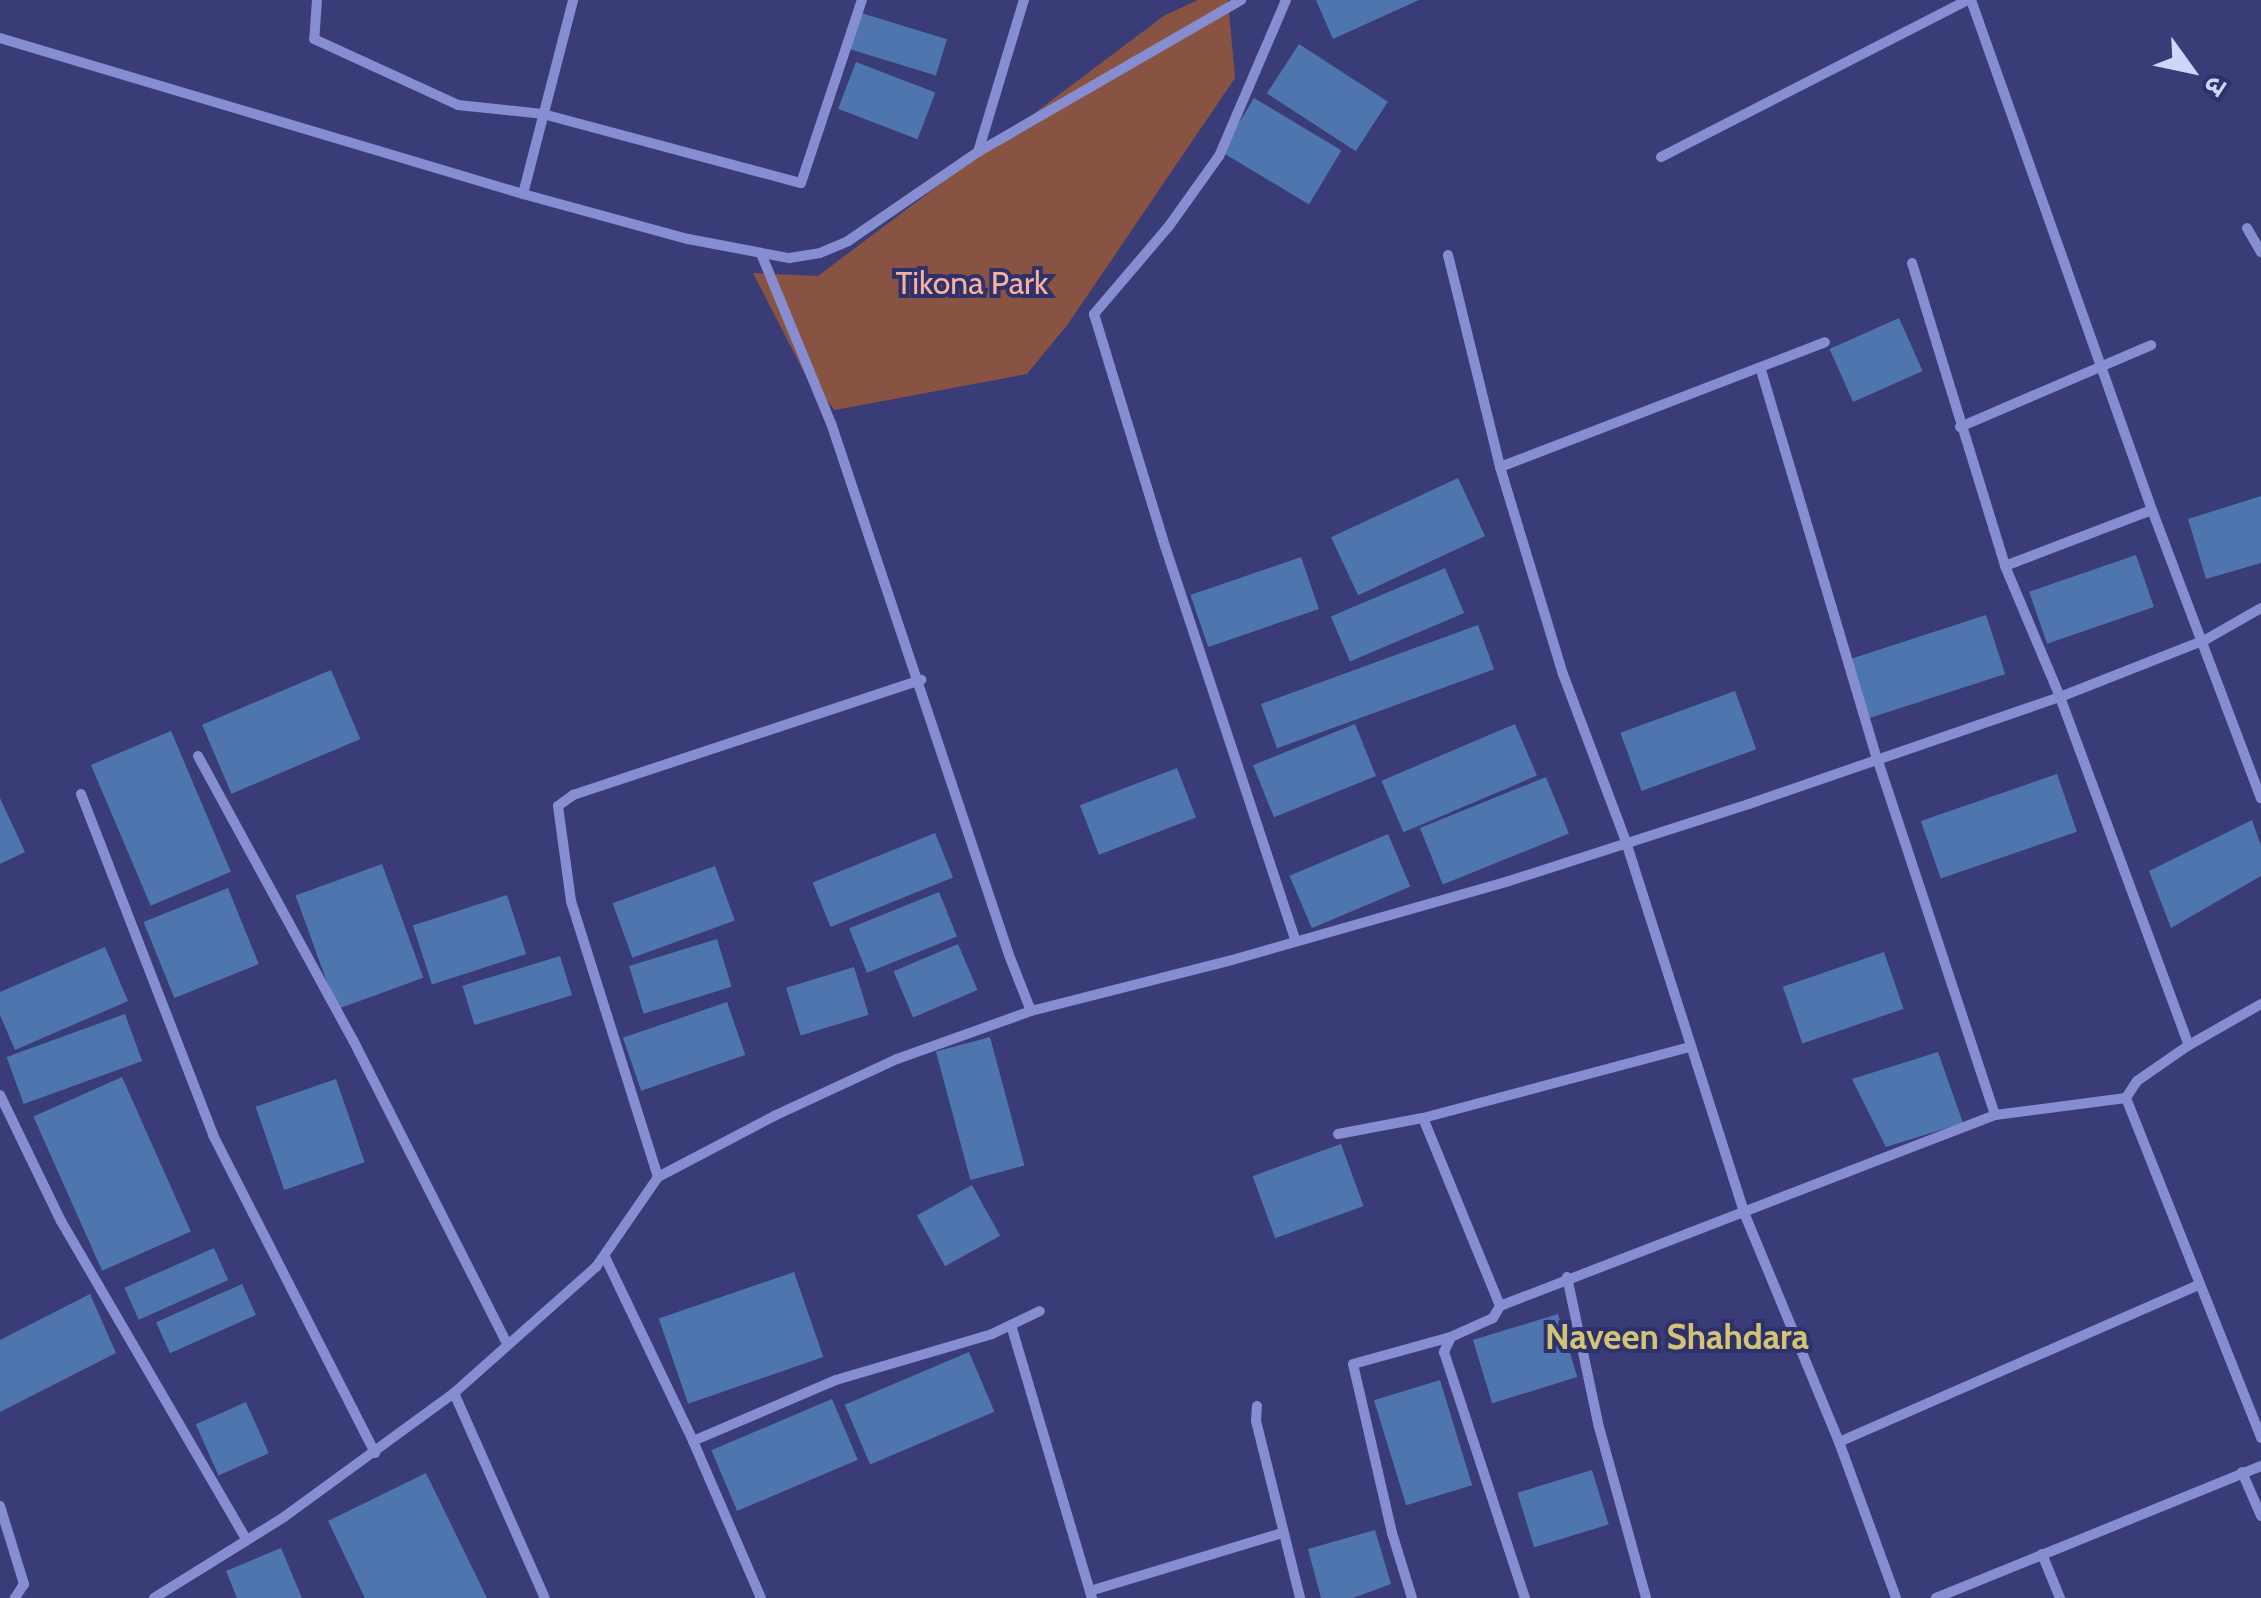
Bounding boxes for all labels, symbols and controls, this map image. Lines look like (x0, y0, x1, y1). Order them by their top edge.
north arrow (2141, 20, 2241, 120)
text: उ (2197, 70, 2235, 102)
park label: Tikona Park (896, 264, 1048, 302)
district label: Naveen Shahdara (1545, 1316, 1809, 1358)

